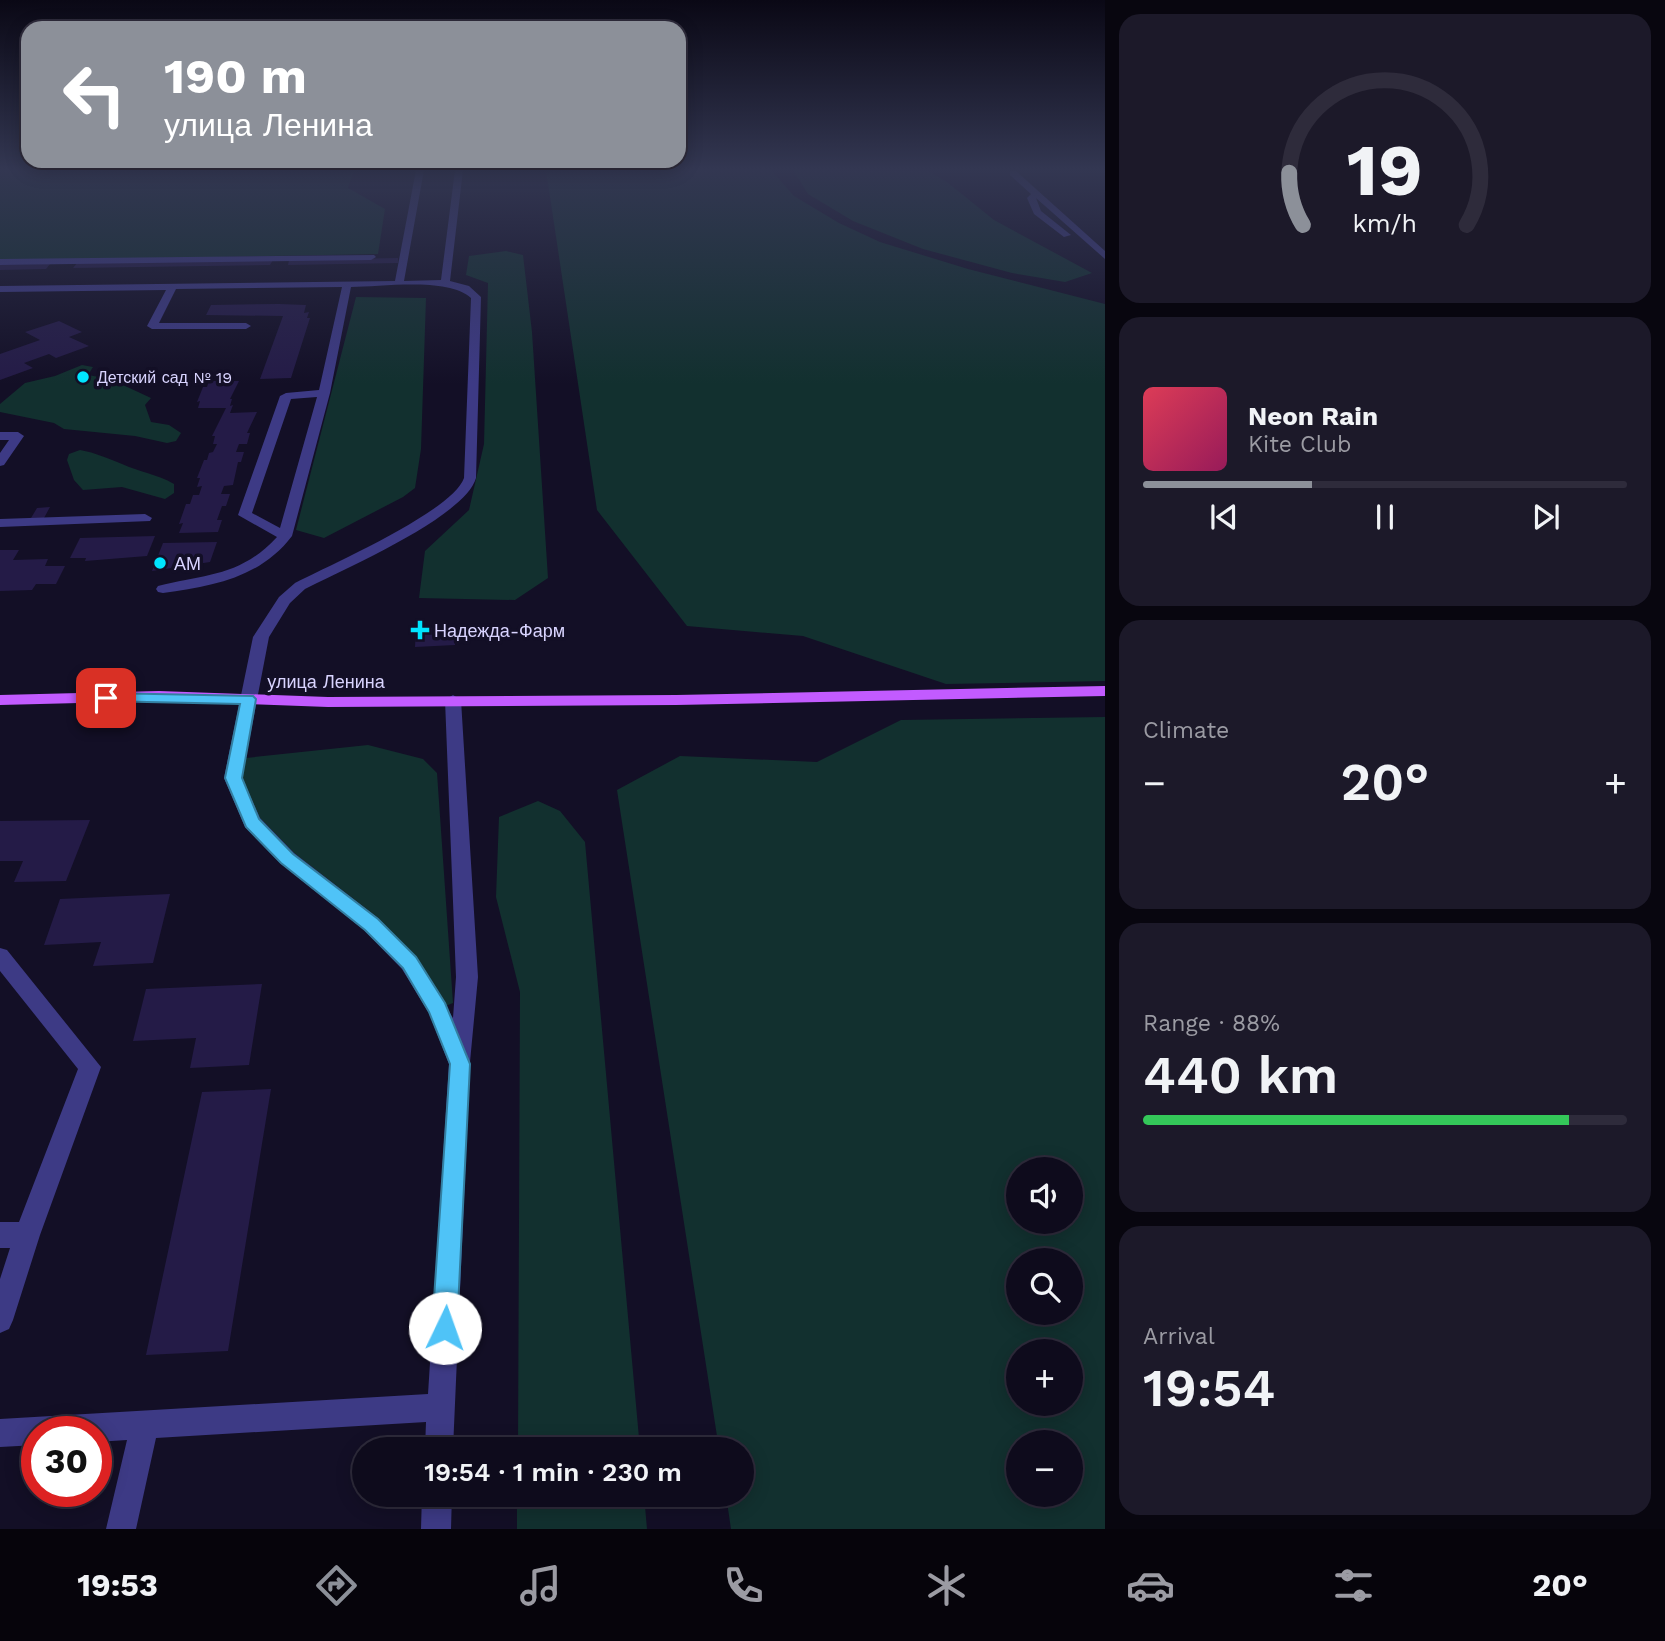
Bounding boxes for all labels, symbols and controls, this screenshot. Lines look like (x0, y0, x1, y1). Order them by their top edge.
text: 190 m (164, 47, 307, 105)
icon: left (49, 49, 140, 140)
text: улица Ленина (164, 106, 373, 144)
text: 19 (1347, 127, 1423, 213)
text: km/h (1353, 208, 1417, 237)
place label: Детский сад № 19 (97, 368, 232, 387)
marker: Детский сад № 19 (75, 369, 91, 385)
text: Neon Rain (1248, 401, 1378, 431)
text: Kite Club (1248, 431, 1351, 458)
icon: previous (1205, 498, 1243, 536)
icon: pause (1366, 498, 1404, 536)
icon: next (1527, 498, 1565, 536)
place label: АМ (174, 553, 201, 574)
marker: АМ (152, 555, 168, 571)
place label: Надежда-Фарм (434, 620, 565, 641)
marker: Надежда-Фарм (412, 622, 428, 638)
pin (76, 668, 136, 728)
street label: улица Ленина (267, 671, 386, 692)
icon: arrive (87, 679, 125, 717)
text: Climate (1143, 717, 1229, 744)
text: 20° (1341, 752, 1429, 813)
text: − (1143, 761, 1166, 805)
text: + (1604, 761, 1627, 805)
text: Range · 88% (1143, 1010, 1280, 1037)
text: 440 km (1143, 1045, 1338, 1106)
map controls (1006, 1157, 1083, 1507)
button: sound (1006, 1157, 1083, 1234)
button: search (1006, 1248, 1083, 1325)
position arrow (408, 1291, 482, 1365)
text: Arrival (1143, 1323, 1215, 1350)
button: + (1006, 1339, 1083, 1416)
text: 19:54 (1143, 1358, 1276, 1419)
speed limit sign: 30 (21, 1416, 112, 1507)
button: − (1006, 1430, 1083, 1507)
text: 19:54 · 1 min · 230 m (424, 1457, 682, 1487)
icon: directions (312, 1561, 361, 1610)
icon: music (516, 1561, 565, 1610)
icon: phone (719, 1561, 768, 1610)
icon: climate (922, 1561, 971, 1610)
icon: car (1126, 1561, 1175, 1610)
icon: filters (1329, 1561, 1378, 1610)
text: 19:53 (77, 1566, 158, 1604)
text: 20° (1532, 1566, 1588, 1604)

